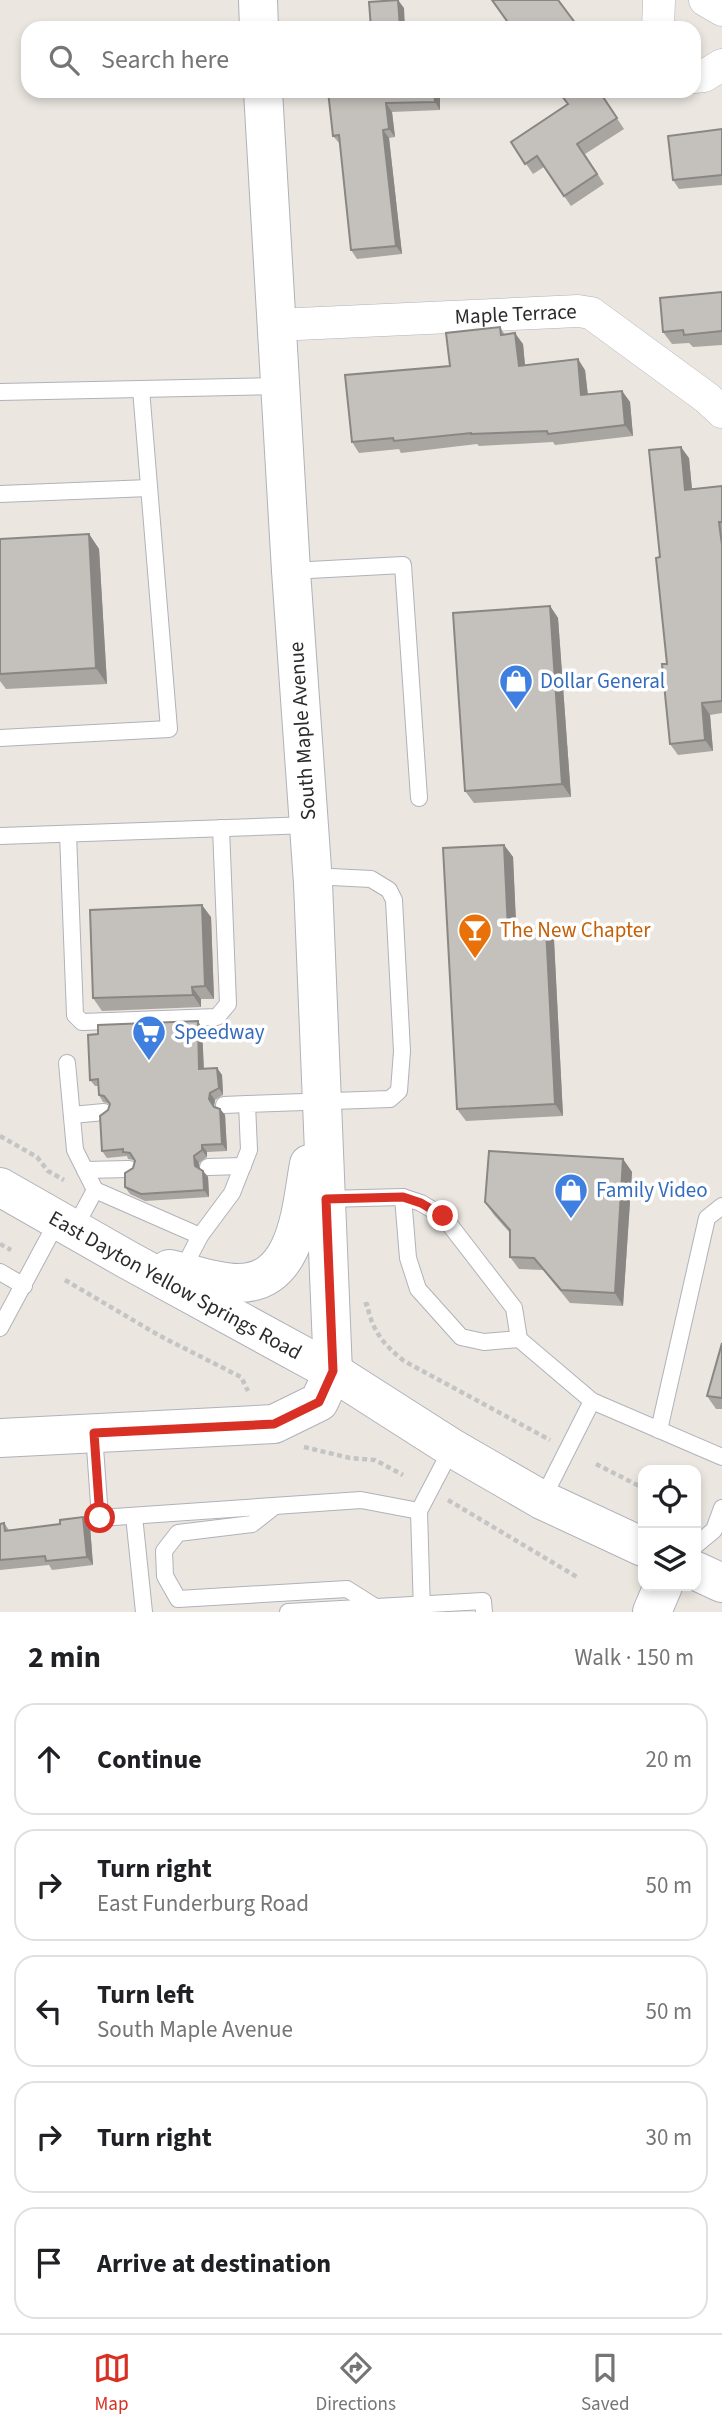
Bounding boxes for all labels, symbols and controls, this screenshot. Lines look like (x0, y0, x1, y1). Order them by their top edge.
search box (21, 21, 701, 98)
icon: search (45, 41, 83, 79)
text: Search here (101, 41, 229, 78)
street label: Maple Terrace (454, 296, 577, 332)
street label: South Maple Avenue (281, 641, 323, 821)
shop icon: Dollar General (497, 662, 535, 711)
place label: Dollar General (540, 666, 665, 696)
bar icon: The New Chapter (456, 911, 494, 960)
place label: The New Chapter (500, 915, 651, 945)
supermarket icon: Speedway (130, 1013, 168, 1062)
place label: Speedway (174, 1017, 265, 1047)
shop icon: Family Video (552, 1171, 590, 1220)
place label: Family Video (596, 1175, 708, 1205)
route end (427, 1200, 458, 1231)
street label: East Dayton Yellow Springs Road (43, 1203, 307, 1367)
map controls (638, 1465, 701, 1591)
button: locate (638, 1465, 701, 1528)
route start (84, 1502, 115, 1533)
button: layers (638, 1528, 701, 1591)
text: 2 min (28, 1636, 101, 1679)
text: Walk · 150 m (575, 1641, 694, 1674)
icon: ahead (30, 1740, 68, 1778)
text: Continue (97, 1741, 202, 1778)
text: 20 m (645, 1743, 692, 1776)
text: Turn right (97, 1850, 212, 1887)
icon: right (30, 1866, 68, 1904)
text: 50 m (645, 1869, 692, 1902)
text: East Funderburg Road (97, 1887, 309, 1920)
text: Turn left (97, 1976, 194, 2013)
icon: left (30, 1992, 68, 2030)
text: 50 m (645, 1995, 692, 2028)
text: South Maple Avenue (97, 2013, 293, 2046)
icon: right (30, 2118, 68, 2156)
text: Turn right (97, 2119, 212, 2156)
text: 30 m (645, 2121, 692, 2154)
icon: arrive (30, 2244, 68, 2282)
text: Arrive at destination (97, 2245, 331, 2282)
tab: Map (93, 2349, 131, 2418)
tab: Directions (316, 2349, 396, 2418)
tab: Saved (581, 2349, 629, 2418)

